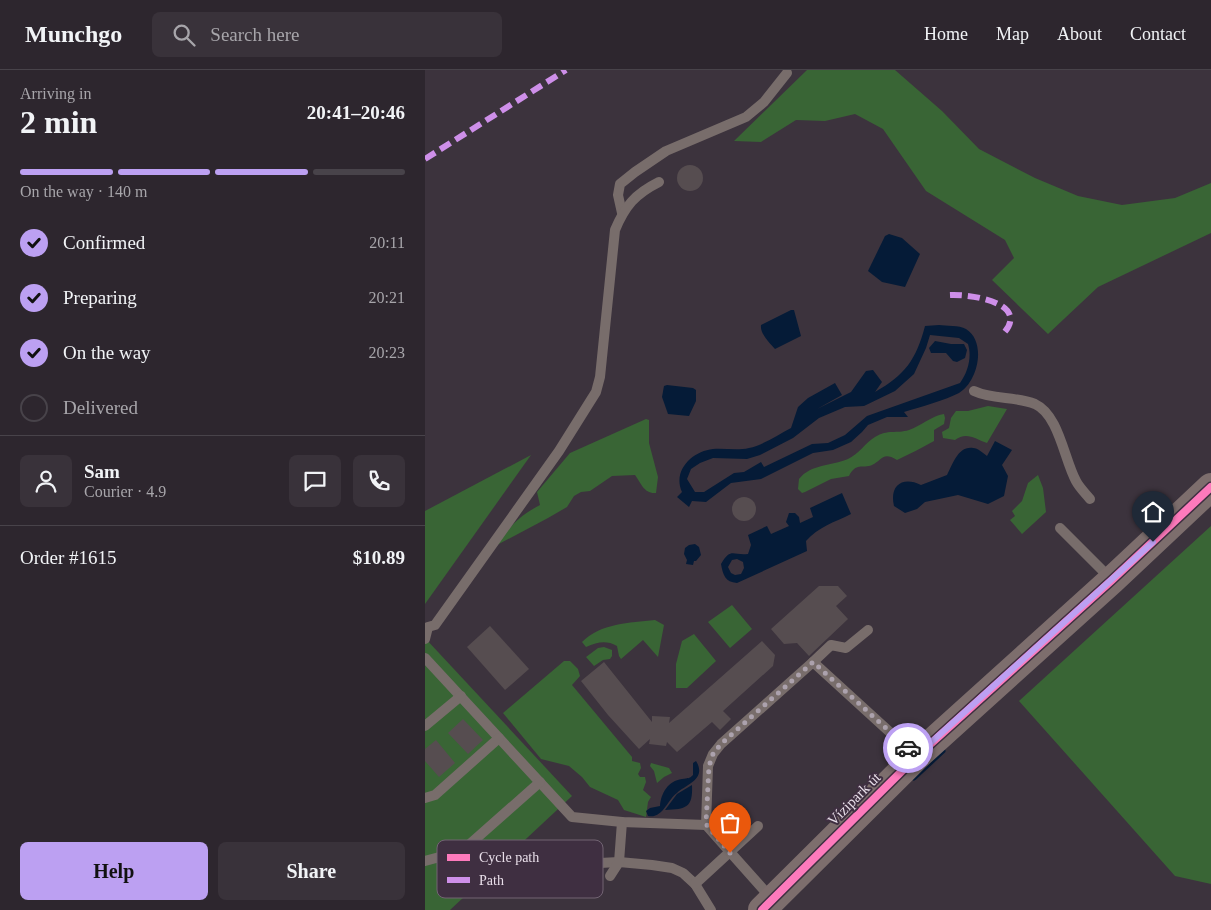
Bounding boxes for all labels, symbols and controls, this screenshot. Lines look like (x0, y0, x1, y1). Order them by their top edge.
search box (152, 12, 502, 57)
text: Munchgo (25, 21, 122, 47)
icon: search (170, 21, 198, 49)
text: Search here (210, 24, 300, 45)
text: Home (924, 24, 968, 44)
text: Map (996, 24, 1029, 44)
text: About (1057, 24, 1102, 44)
text: Contact (1130, 24, 1186, 44)
text: Arriving in (20, 85, 92, 102)
text: 20:41–20:46 (307, 102, 405, 123)
text: 2 min (20, 104, 97, 140)
text: On the way · 140 m (20, 183, 148, 200)
icon: check (20, 229, 48, 257)
text: Confirmed (63, 232, 145, 253)
text: 20:11 (369, 234, 405, 251)
icon: check (20, 284, 48, 312)
text: Preparing (63, 287, 137, 308)
text: 20:21 (369, 289, 405, 306)
icon: check (20, 339, 48, 367)
text: On the way (63, 342, 151, 363)
text: 20:23 (369, 344, 405, 361)
text: Delivered (63, 397, 138, 418)
button: person (20, 455, 72, 507)
button: chat (289, 455, 341, 507)
button: phone (353, 455, 405, 507)
text: Sam (84, 461, 120, 482)
text: Courier · 4.9 (84, 483, 166, 500)
pin (1132, 491, 1174, 542)
icon: home (1139, 498, 1167, 526)
text: Order #1615 (20, 547, 117, 568)
text: $10.89 (353, 547, 405, 568)
courier (883, 723, 933, 773)
icon: car (894, 734, 922, 762)
street label: Vízipark út (824, 769, 884, 829)
pin (709, 802, 751, 853)
icon: bag (716, 809, 744, 837)
legend (437, 840, 603, 898)
button: Help (20, 842, 208, 900)
button: Share (218, 842, 405, 900)
text: Cycle path (479, 850, 539, 865)
text: Path (479, 873, 504, 888)

